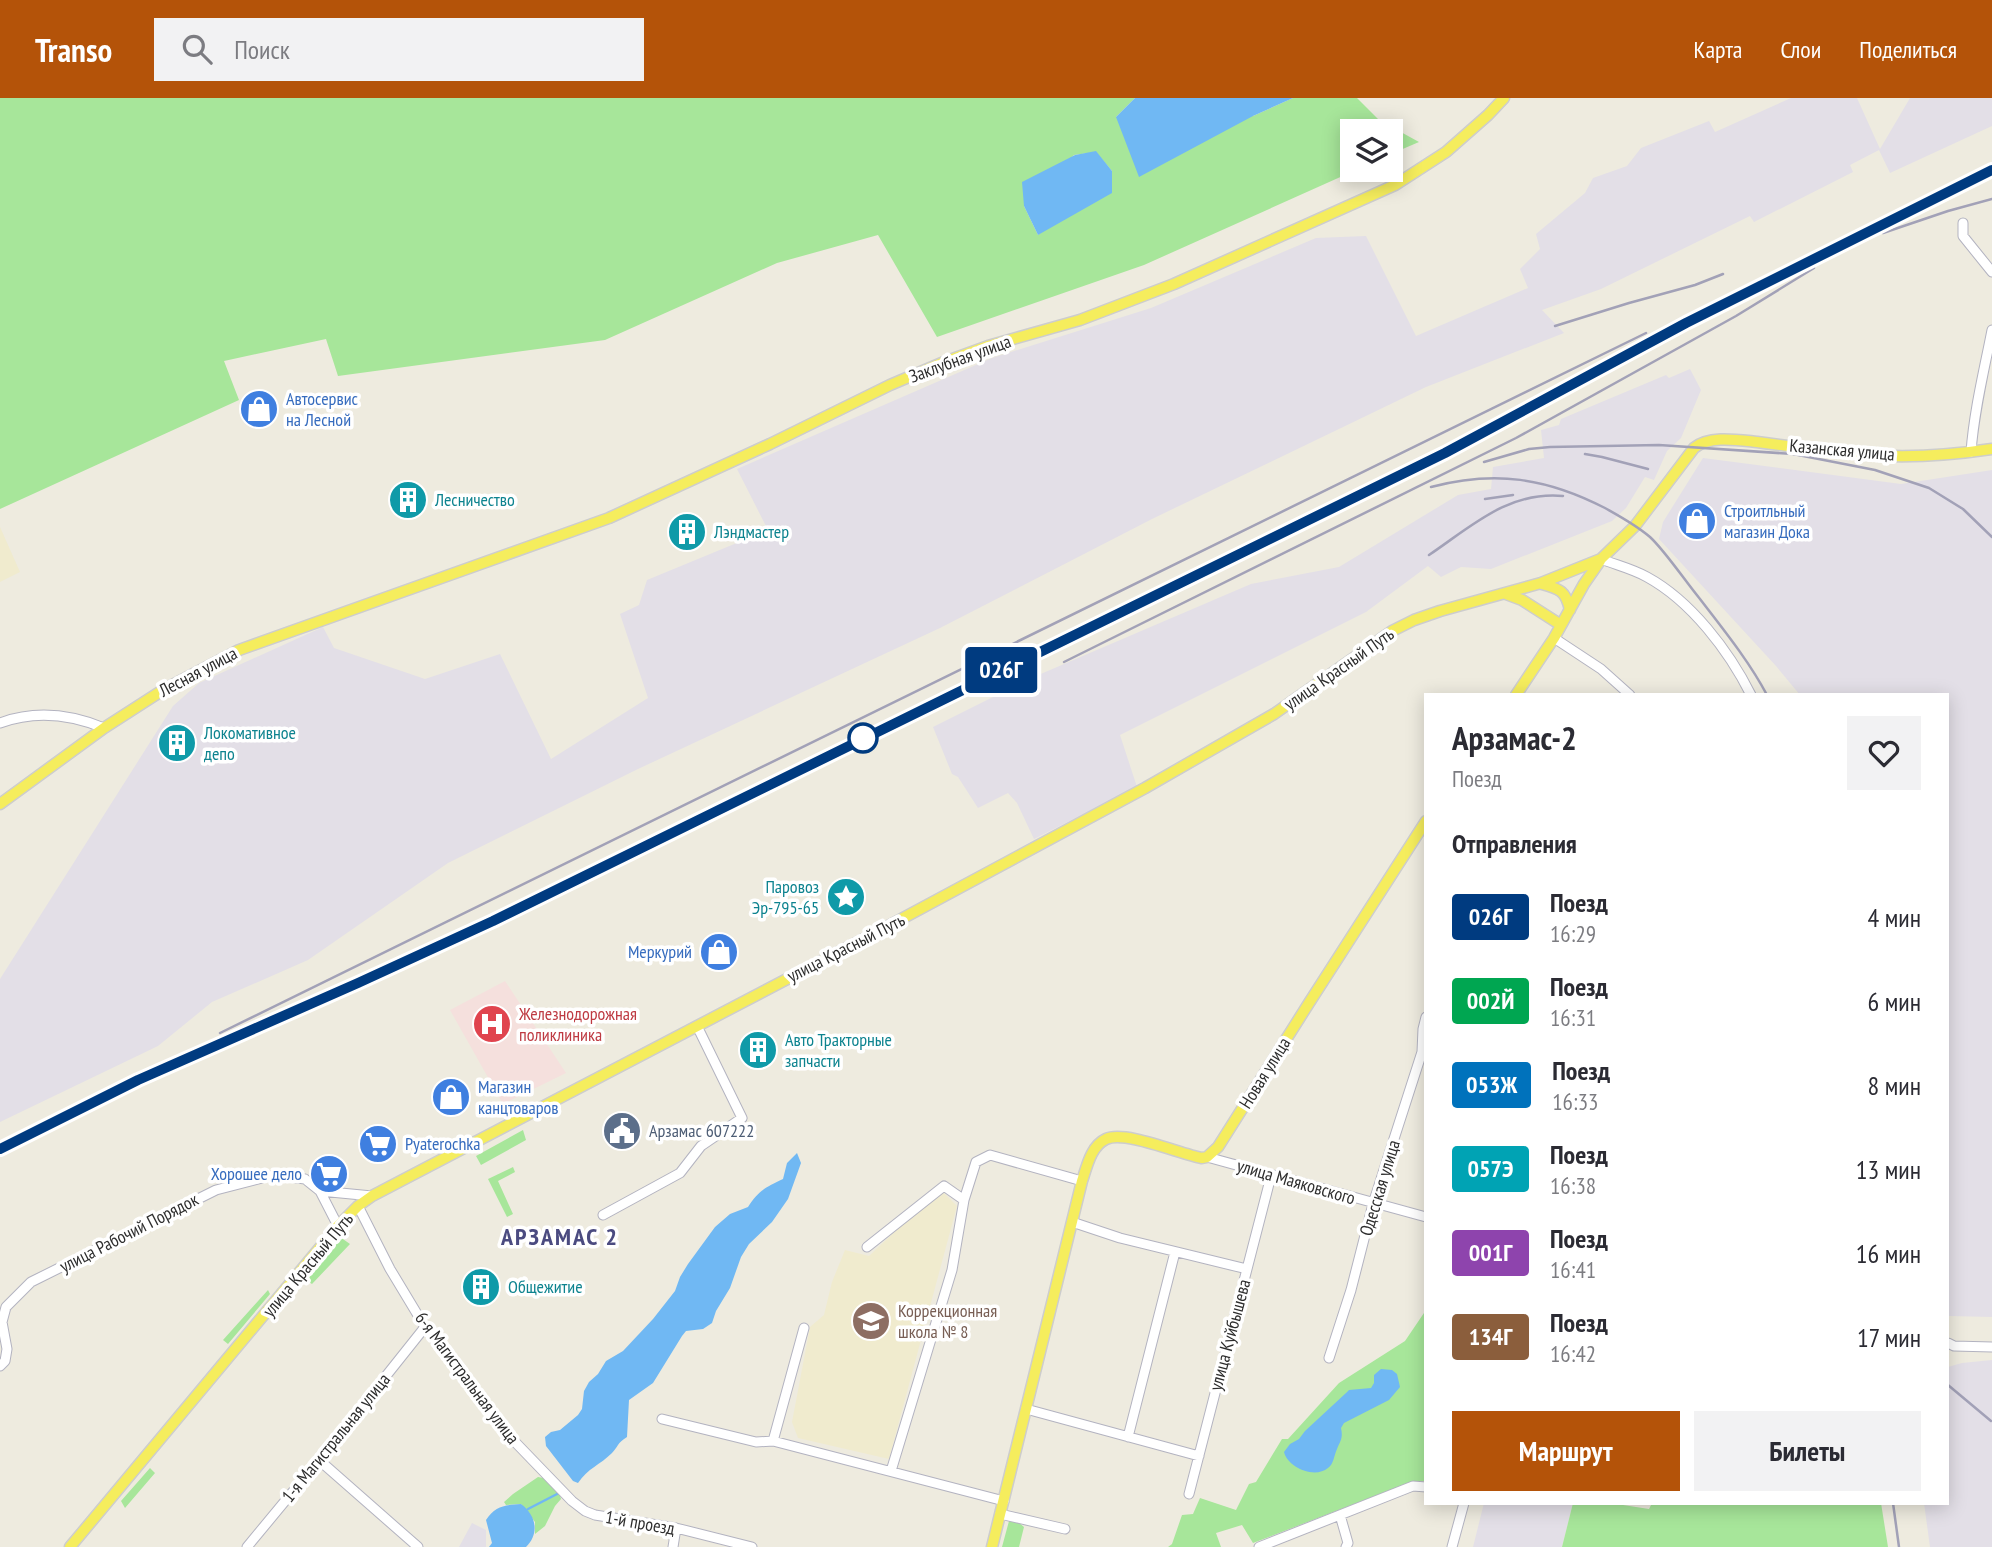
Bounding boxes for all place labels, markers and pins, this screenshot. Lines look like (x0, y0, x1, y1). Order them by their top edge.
place label: Автосервис на Лесной (286, 387, 359, 431)
shop icon: Автосервис на Лесной (238, 388, 280, 430)
building icon: Лесничество (387, 479, 429, 521)
place label: Лесничество (434, 488, 515, 511)
place label: Строитльный магазин Дока (1724, 499, 1810, 543)
shop icon: Строитльный магазин Дока (1676, 500, 1718, 542)
building icon: Лэндмастер (666, 511, 708, 553)
place label: Лэндмастер (713, 520, 789, 543)
place label: Локомативное депо (203, 721, 296, 765)
building icon: Локомативное депо (156, 722, 198, 764)
unlabelled marker (848, 723, 878, 753)
place label: Паровоз Эр-795-65 (752, 875, 819, 919)
place icon: Паровоз Эр-795-65 (825, 876, 867, 918)
shop icon: Меркурий (698, 931, 740, 973)
place label: Меркурий (628, 940, 692, 963)
place label: Железнодорожная поликлиника (518, 1002, 637, 1046)
hospital icon: Железнодорожная поликлиника (471, 1003, 513, 1045)
place label: Авто Тракторные запчасти (785, 1028, 892, 1072)
building icon: Авто Тракторные запчасти (737, 1029, 779, 1071)
place label: Магазин канцтоваров (478, 1075, 559, 1119)
shop icon: Магазин канцтоваров (430, 1076, 472, 1118)
public building icon: Арзамас 607222 (601, 1110, 643, 1152)
place label: Арзамас 607222 (649, 1119, 754, 1142)
supermarket icon: Pyaterochka (357, 1123, 399, 1165)
place label: Pyaterochka (405, 1132, 481, 1155)
supermarket icon: Хорошее дело (308, 1153, 350, 1195)
place label: Хорошее дело (211, 1162, 302, 1185)
building icon: Общежитие (460, 1266, 502, 1308)
place label: Общежитие (508, 1275, 583, 1298)
place label: Коррекционная школа № 8 (898, 1299, 997, 1343)
school or university icon: Коррекционная школа № 8 (850, 1300, 892, 1342)

